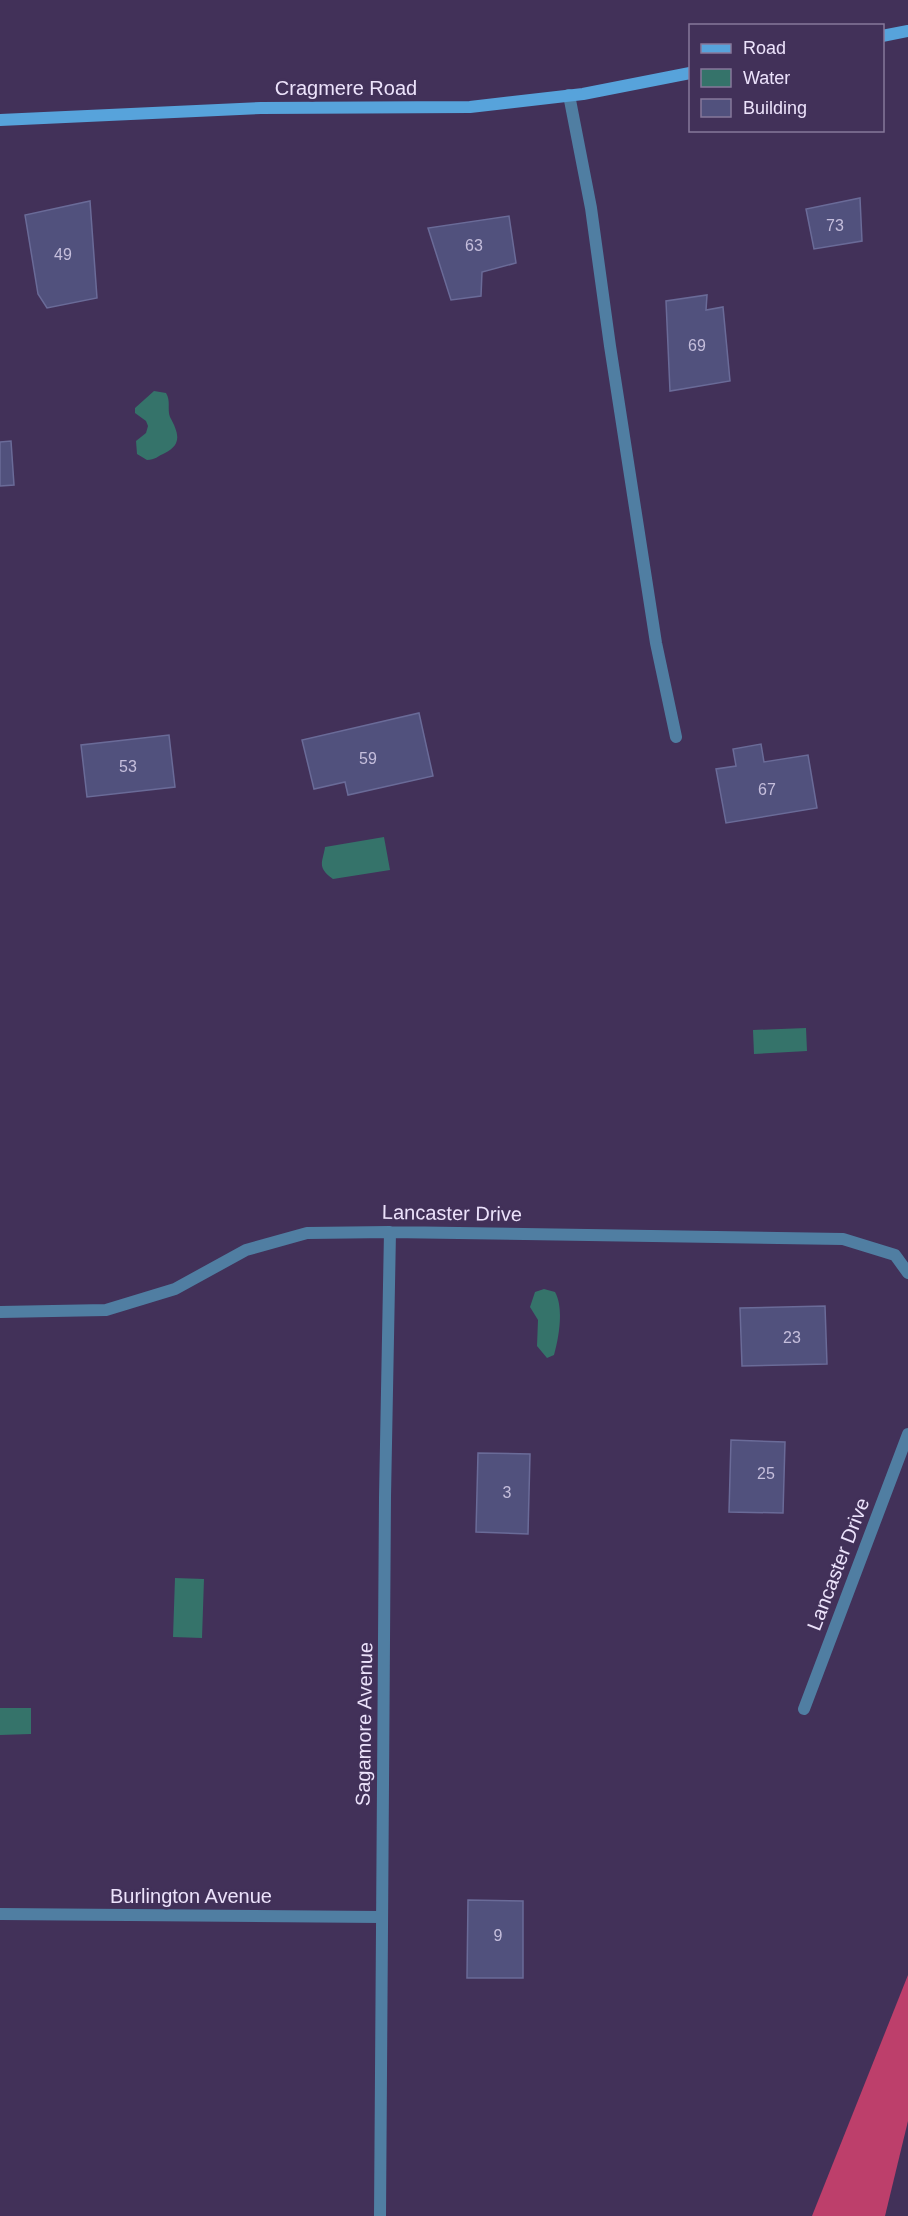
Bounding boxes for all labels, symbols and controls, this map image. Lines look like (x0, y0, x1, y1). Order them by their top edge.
legend (689, 24, 884, 132)
text: Road (743, 38, 786, 58)
text: Water (743, 68, 790, 88)
street label: Cragmere Road (275, 77, 417, 99)
text: Building (743, 98, 807, 118)
house number: 73 (826, 217, 844, 234)
house number: 63 (465, 237, 483, 254)
house number: 49 (54, 246, 72, 263)
house number: 69 (688, 337, 706, 354)
house number: 59 (359, 750, 377, 767)
house number: 53 (119, 758, 137, 775)
house number: 67 (758, 781, 776, 798)
street label: Lancaster Drive (382, 1201, 522, 1225)
house number: 23 (783, 1329, 801, 1346)
house number: 25 (757, 1465, 775, 1482)
house number: 3 (503, 1484, 512, 1501)
street label: Lancaster Drive (803, 1495, 873, 1633)
street label: Sagamore Avenue (352, 1642, 376, 1806)
street label: Burlington Avenue (110, 1885, 272, 1907)
house number: 9 (494, 1927, 503, 1944)

